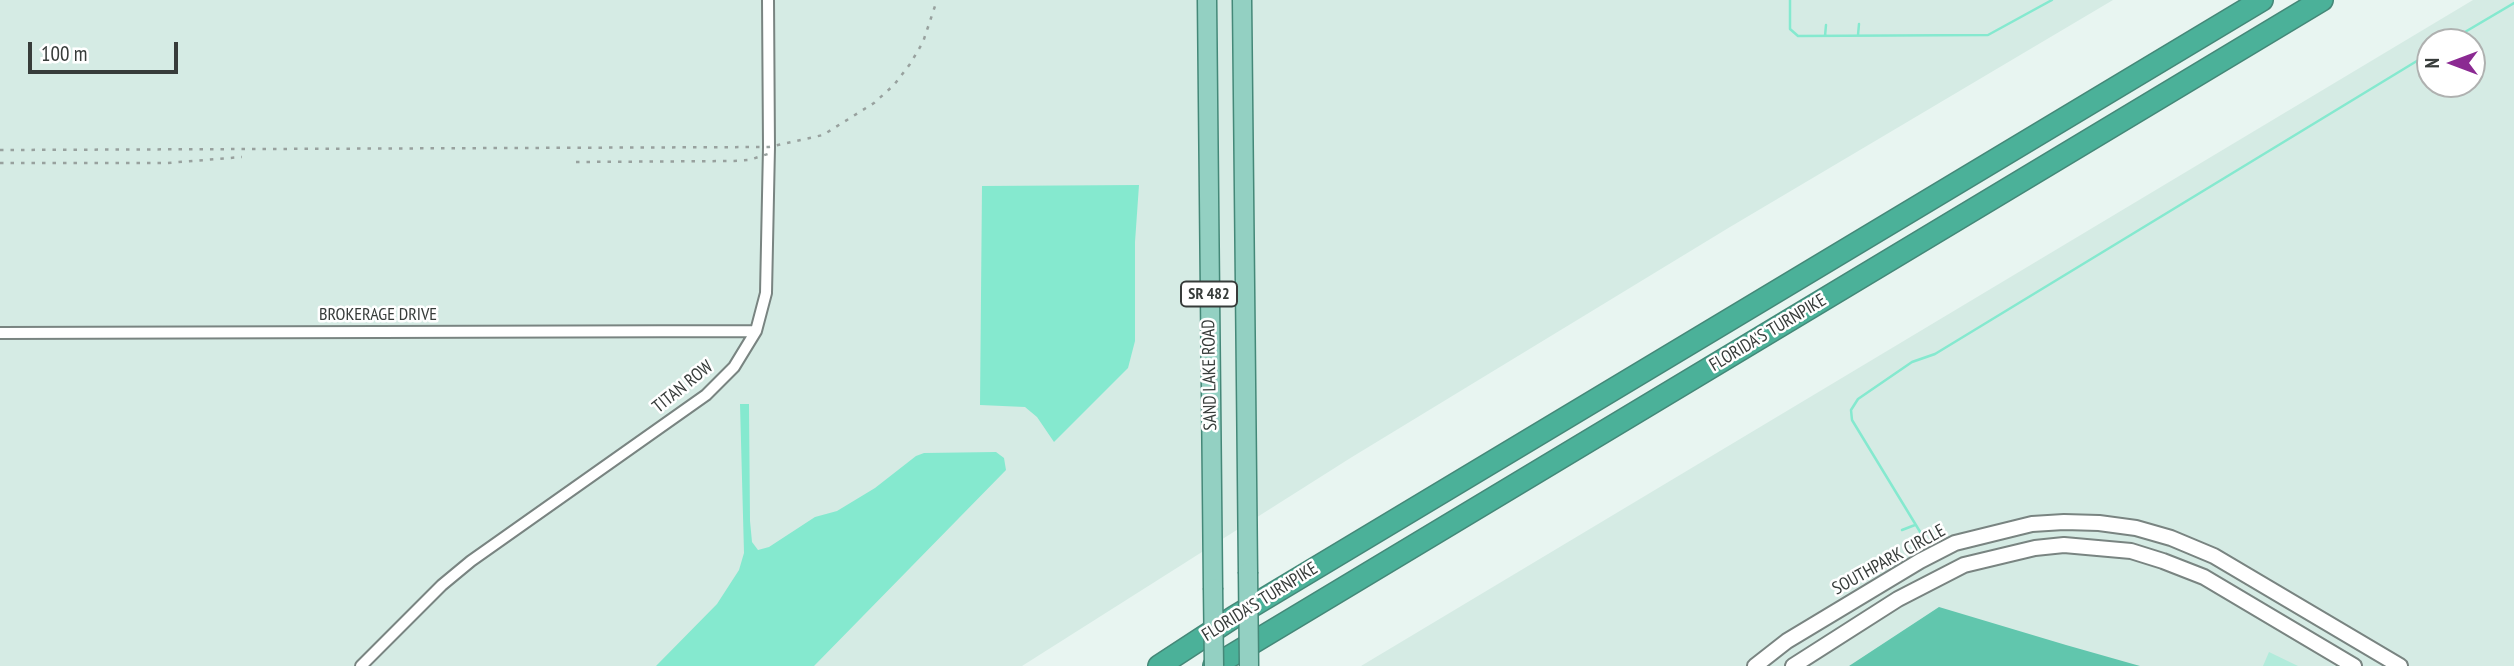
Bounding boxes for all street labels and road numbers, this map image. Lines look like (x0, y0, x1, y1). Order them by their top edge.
road number: SR 482 (1181, 282, 1237, 306)
street label: FLORIDA'S TURNPIKE (1706, 290, 1830, 376)
street label: BROKERAGE DRIVE (319, 304, 437, 326)
street label: SAND LAKE ROAD (1198, 319, 1222, 431)
street label: TITAN ROW (649, 356, 717, 418)
street label: SOUTHPARK CIRCLE (1829, 520, 1949, 600)
street label: FLORIDA'S TURNPIKE (1198, 558, 1322, 646)

